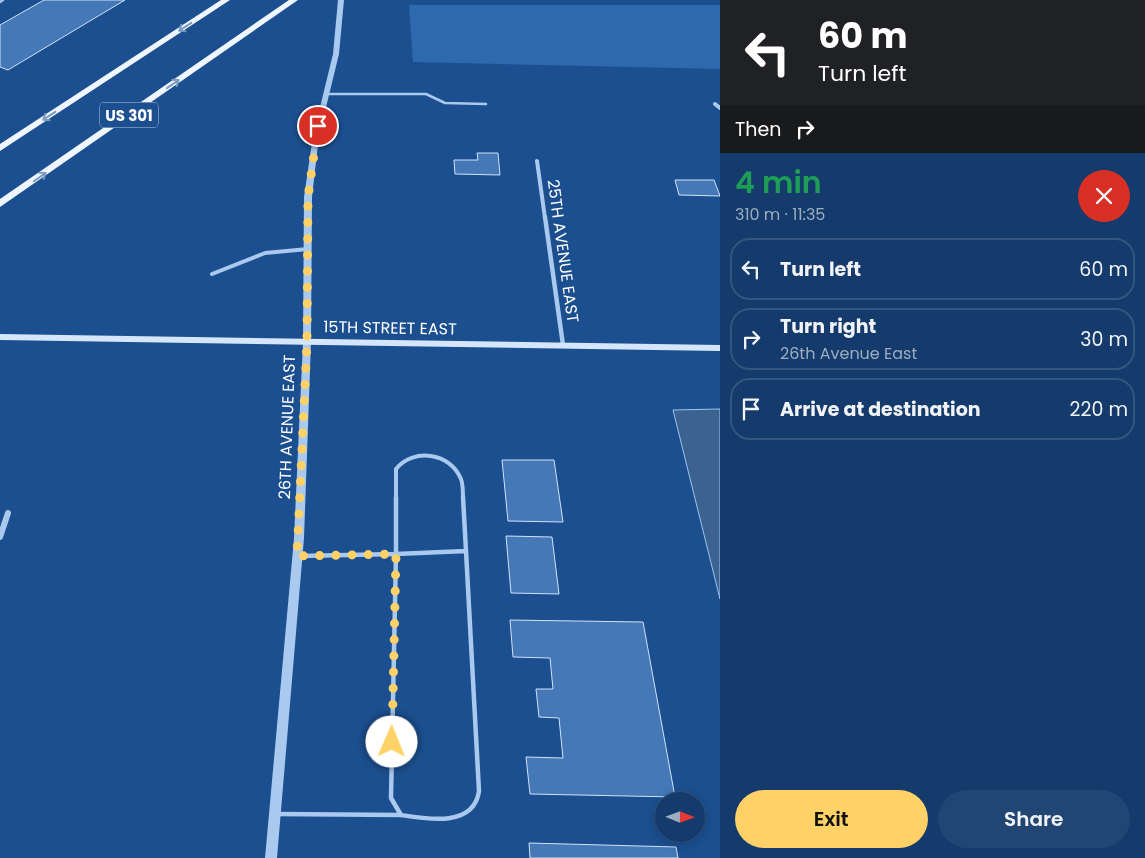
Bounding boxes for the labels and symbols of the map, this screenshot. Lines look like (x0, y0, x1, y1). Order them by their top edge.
one-way arrow (179, 22, 193, 32)
one-way arrow (166, 79, 180, 89)
road number: US 301 (100, 102, 158, 128)
pin (297, 105, 339, 147)
one-way arrow (43, 111, 57, 121)
one-way arrow (33, 172, 47, 182)
street label: 25TH AVENUE EAST (542, 178, 584, 325)
street label: 15TH STREET EAST (323, 315, 457, 341)
street label: 26TH AVENUE EAST (273, 354, 301, 500)
position arrow (365, 715, 417, 767)
north arrow (655, 792, 705, 842)

